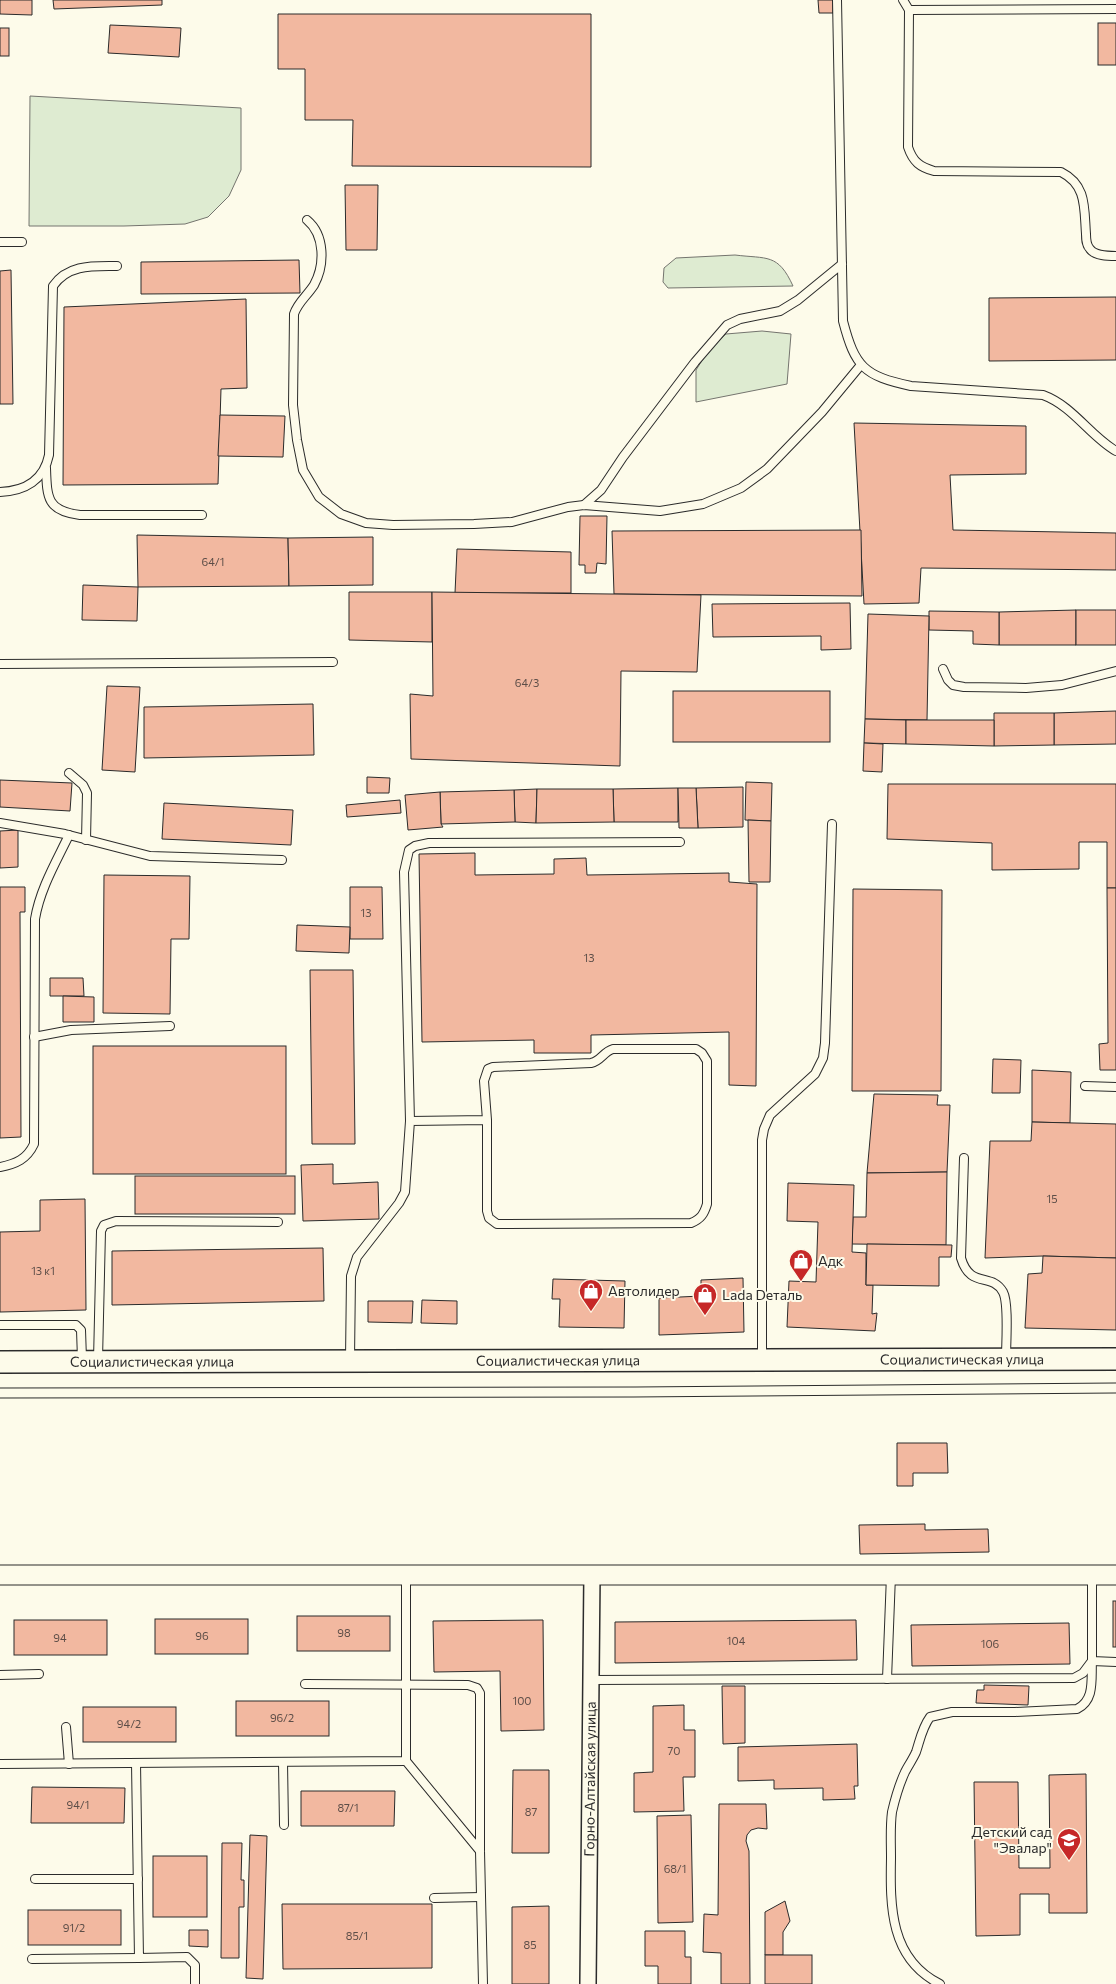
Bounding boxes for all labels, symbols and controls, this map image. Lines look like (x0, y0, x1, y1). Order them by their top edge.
house number: 64/1 (202, 555, 224, 568)
house number: 64/3 (515, 676, 539, 689)
house number: 13 (361, 906, 371, 919)
house number: 13 (584, 951, 594, 964)
house number: 15 (1046, 1192, 1058, 1205)
shop icon: Адк (788, 1248, 814, 1282)
place label: Адк (818, 1252, 844, 1269)
house number: 13 к1 (31, 1264, 55, 1277)
shop icon: Автолидер (578, 1278, 604, 1312)
place label: Автолидер (608, 1282, 680, 1299)
shop icon: Lada Dеталь (692, 1282, 718, 1316)
place label: Lada Dеталь (722, 1286, 802, 1303)
street label: Социалистическая улица (880, 1350, 1044, 1368)
street label: Социалистическая улица (476, 1351, 640, 1369)
street label: Социалистическая улица (70, 1352, 234, 1370)
house number: 98 (337, 1626, 351, 1639)
house number: 96 (195, 1629, 209, 1642)
house number: 94 (53, 1631, 67, 1644)
house number: 104 (727, 1634, 746, 1647)
house number: 106 (981, 1637, 1000, 1650)
house number: 100 (512, 1694, 532, 1707)
street label: Горно-Алтайская улица (580, 1701, 599, 1857)
house number: 96/2 (270, 1711, 294, 1724)
house number: 94/2 (117, 1717, 141, 1730)
house number: 70 (668, 1744, 680, 1757)
house number: 94/1 (67, 1798, 89, 1811)
house number: 87/1 (337, 1801, 359, 1814)
house number: 87 (525, 1805, 537, 1818)
place label: Детский сад "Эвалар" (972, 1823, 1052, 1856)
school or university icon: Детский сад "Эвалар" (1056, 1827, 1082, 1861)
house number: 68/1 (664, 1862, 686, 1875)
house number: 91/2 (63, 1921, 85, 1934)
house number: 85/1 (346, 1929, 368, 1942)
house number: 85 (524, 1938, 537, 1951)

